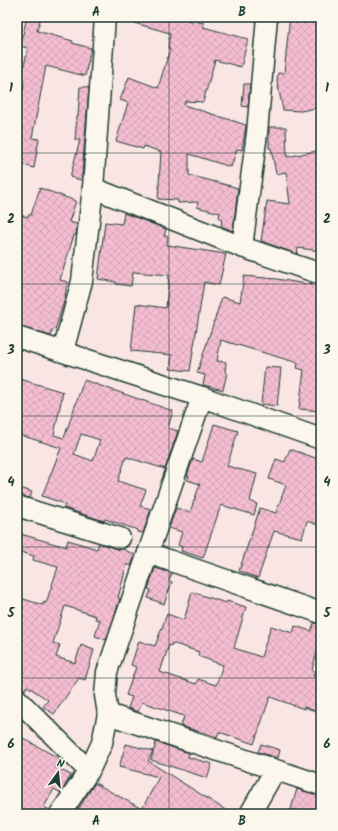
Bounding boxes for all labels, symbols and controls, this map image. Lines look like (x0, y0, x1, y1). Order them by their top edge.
text: A (92, 2, 100, 23)
text: B (238, 2, 246, 23)
text: 1 (9, 78, 13, 99)
text: 1 (325, 78, 329, 99)
text: 2 (7, 209, 15, 230)
text: 2 (323, 209, 331, 230)
text: 3 (6, 340, 15, 361)
text: 3 (322, 340, 331, 361)
text: 4 (7, 472, 15, 493)
text: 4 (323, 472, 331, 493)
text: 5 (7, 603, 16, 624)
text: 5 (323, 603, 332, 624)
text: 6 (7, 734, 15, 755)
text: 6 (323, 734, 331, 755)
north arrow (38, 753, 78, 793)
text: N (55, 755, 66, 774)
text: A (92, 811, 100, 831)
text: B (238, 811, 246, 831)

